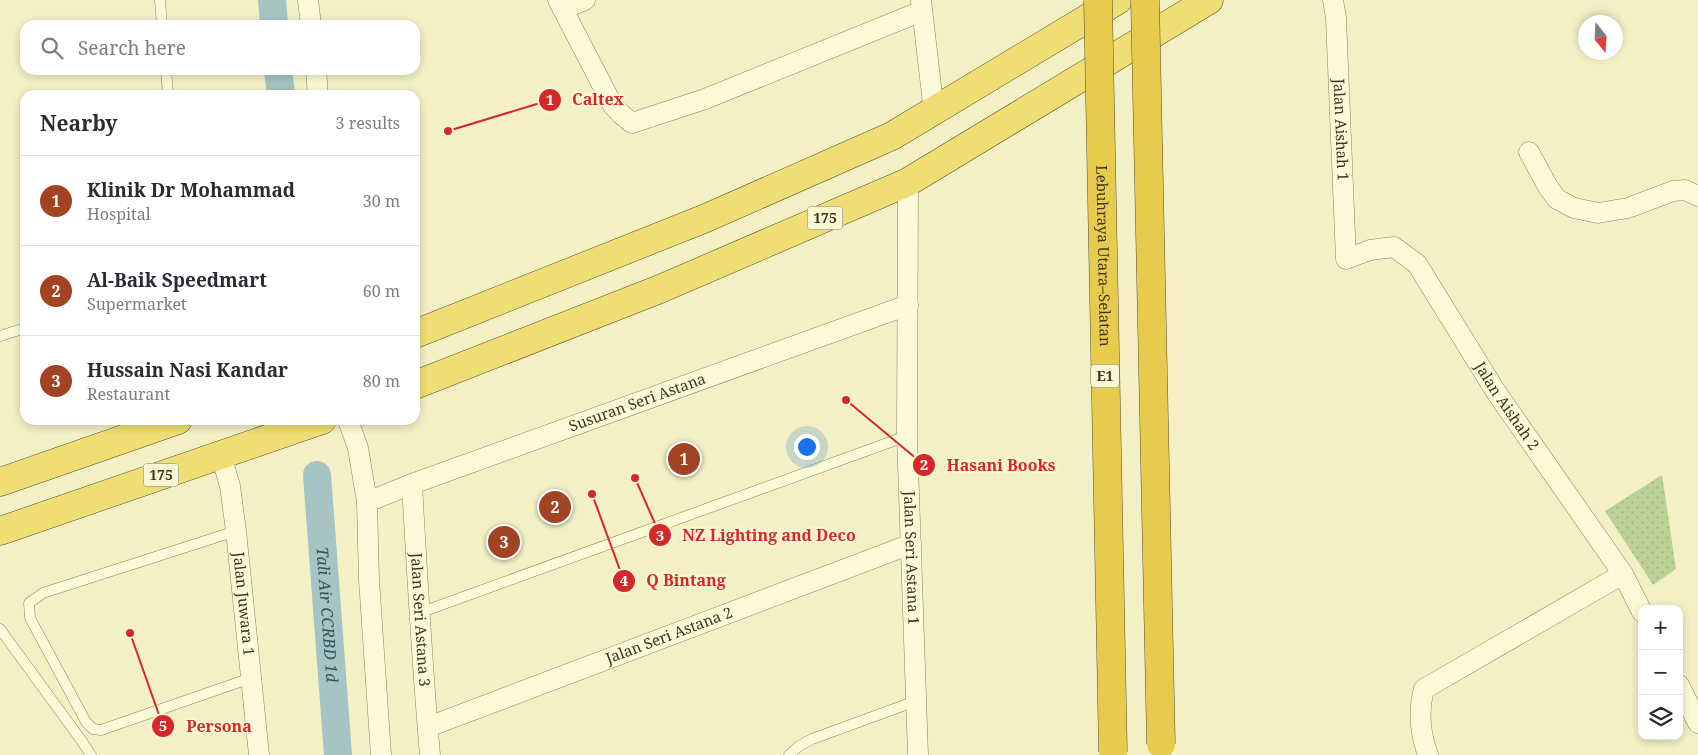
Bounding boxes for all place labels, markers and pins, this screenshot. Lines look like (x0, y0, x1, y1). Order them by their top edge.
callout: Caltex (538, 84, 634, 115)
pin: 1 (668, 440, 700, 478)
callout: Hasani Books (912, 450, 1066, 481)
pin: 2 (539, 488, 571, 526)
callout: NZ Lighting and Deco (647, 520, 866, 551)
pin: 3 (488, 523, 520, 561)
callout: Q Bintang (611, 565, 736, 596)
callout: Persona (151, 710, 261, 741)

